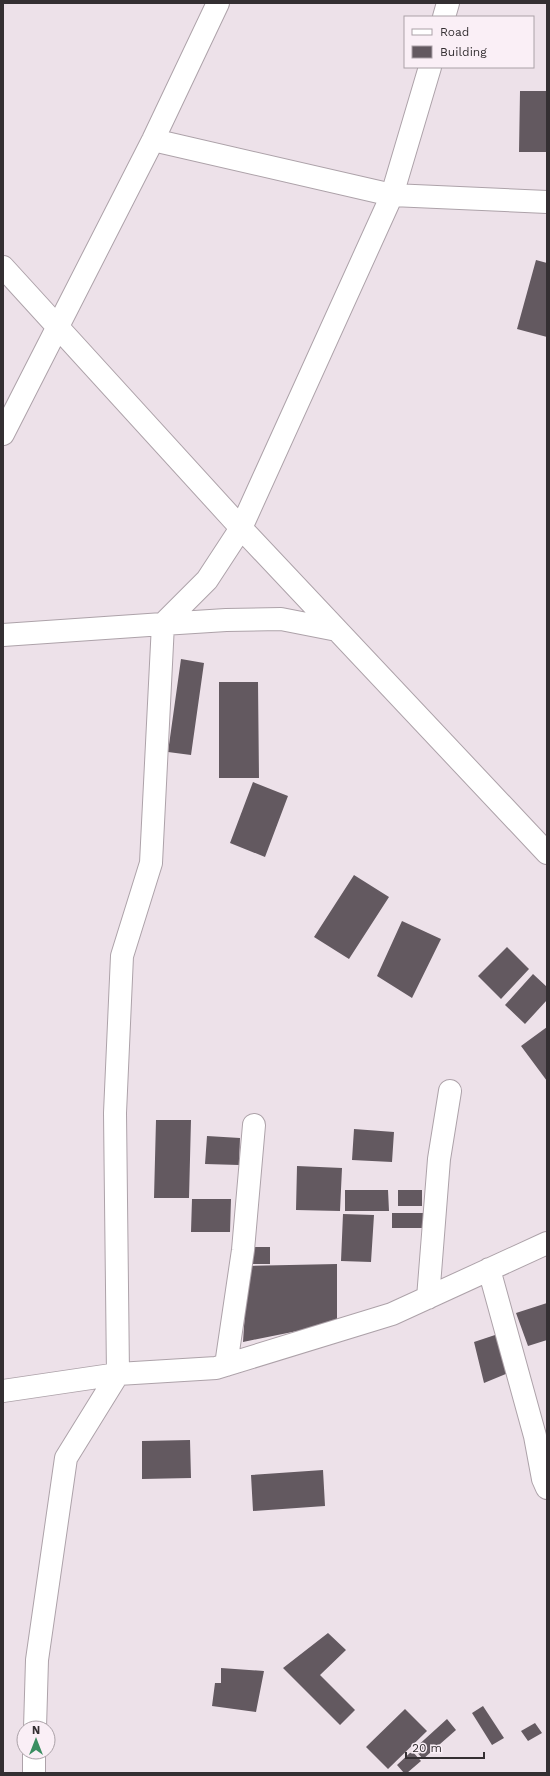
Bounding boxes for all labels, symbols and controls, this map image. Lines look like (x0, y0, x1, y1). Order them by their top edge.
legend (404, 16, 534, 68)
text: Road (440, 25, 469, 39)
text: Building (440, 45, 487, 59)
north arrow (16, 1720, 56, 1760)
text: N (32, 1724, 40, 1737)
scale bar (406, 1734, 484, 1760)
text: 20 m (412, 1741, 442, 1755)

